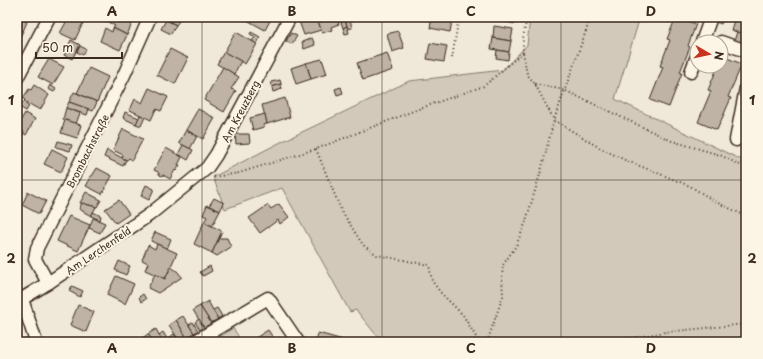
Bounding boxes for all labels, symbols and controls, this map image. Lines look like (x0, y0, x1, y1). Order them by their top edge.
text: A (107, 1, 117, 20)
text: B (288, 1, 297, 20)
text: C (466, 1, 476, 20)
text: D (646, 1, 656, 20)
scale bar (36, 34, 122, 60)
north arrow (689, 34, 729, 74)
text: 50 m (42, 38, 73, 56)
text: N (710, 50, 728, 62)
street label: Am Kreuzberg (217, 77, 263, 145)
text: 1 (8, 90, 14, 109)
text: 1 (749, 90, 755, 109)
street label: Brombachstraße (62, 111, 112, 191)
street label: Am Lerchenfeld (62, 223, 134, 277)
text: 2 (6, 248, 16, 267)
text: 2 (747, 248, 757, 267)
text: A (107, 338, 117, 357)
text: B (288, 338, 297, 357)
text: C (466, 338, 476, 357)
text: D (646, 338, 656, 357)

